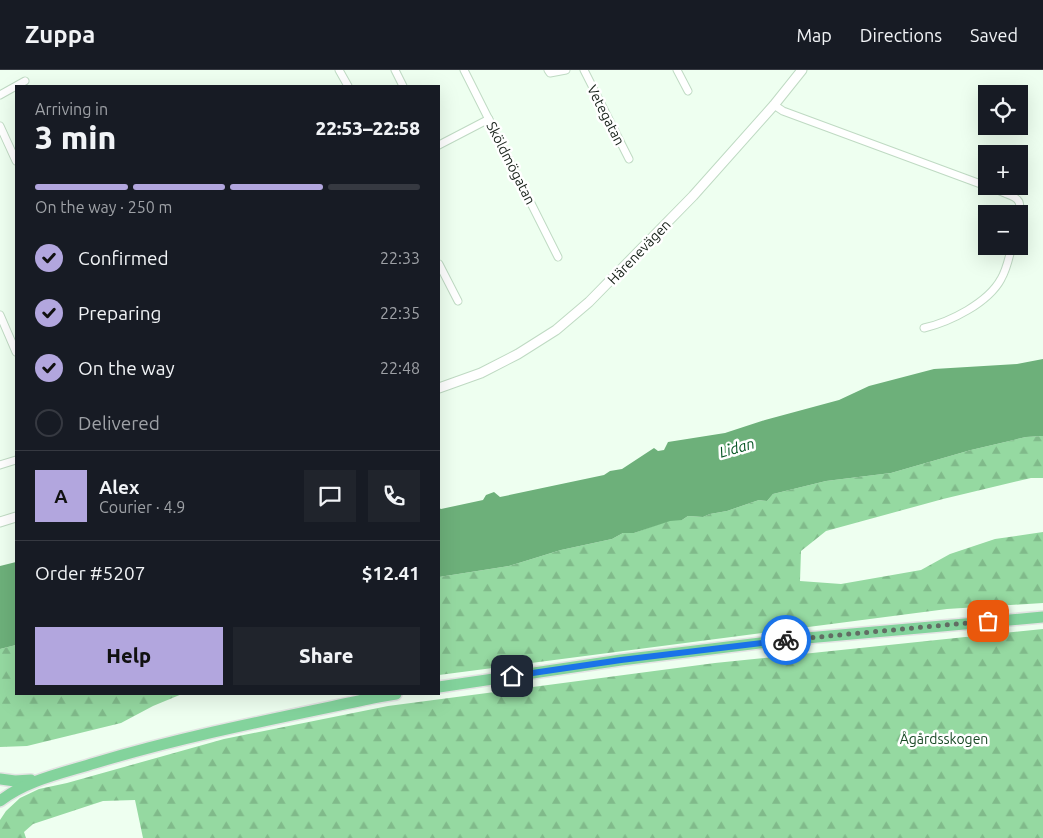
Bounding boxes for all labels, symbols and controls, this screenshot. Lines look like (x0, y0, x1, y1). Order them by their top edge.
text: Zuppa (25, 21, 95, 48)
text: Map (796, 25, 832, 45)
text: Directions (860, 25, 942, 45)
text: Saved (970, 25, 1018, 45)
street label: Vetegatan (584, 82, 628, 148)
map controls (978, 85, 1028, 255)
button: locate (978, 85, 1028, 135)
text: Arriving in (35, 100, 108, 118)
text: 22:53–22:58 (315, 117, 420, 139)
text: 3 min (35, 119, 116, 155)
street label: Sköldmögatan (483, 119, 539, 207)
button: + (978, 145, 1028, 195)
text: On the way · 250 m (35, 198, 172, 216)
button: − (978, 205, 1028, 255)
street label: Härenevägen (604, 216, 674, 288)
icon: check (35, 244, 63, 272)
text: Confirmed (78, 247, 169, 269)
text: 22:33 (380, 249, 420, 267)
icon: check (35, 299, 63, 327)
text: Preparing (78, 302, 162, 324)
text: 22:35 (380, 304, 420, 322)
icon: check (35, 354, 63, 382)
text: On the way (78, 357, 175, 379)
text: 22:48 (380, 359, 420, 377)
text: Delivered (78, 412, 160, 434)
water label: Lidan (717, 434, 757, 461)
button: chat (304, 470, 356, 522)
button: phone (368, 470, 420, 522)
text: Alex (99, 476, 139, 498)
text: A (54, 485, 68, 507)
text: Courier · 4.9 (99, 498, 185, 516)
text: Order #5207 (35, 562, 145, 584)
text: $12.41 (362, 562, 420, 584)
pin (967, 600, 1009, 642)
icon: bag (974, 607, 1002, 635)
courier (761, 615, 811, 665)
icon: bike (772, 626, 800, 654)
button: Help (35, 627, 223, 685)
button: Share (233, 627, 420, 685)
pin (491, 655, 533, 697)
icon: home (498, 662, 526, 690)
park label: Ågårdsskogen (900, 731, 988, 747)

